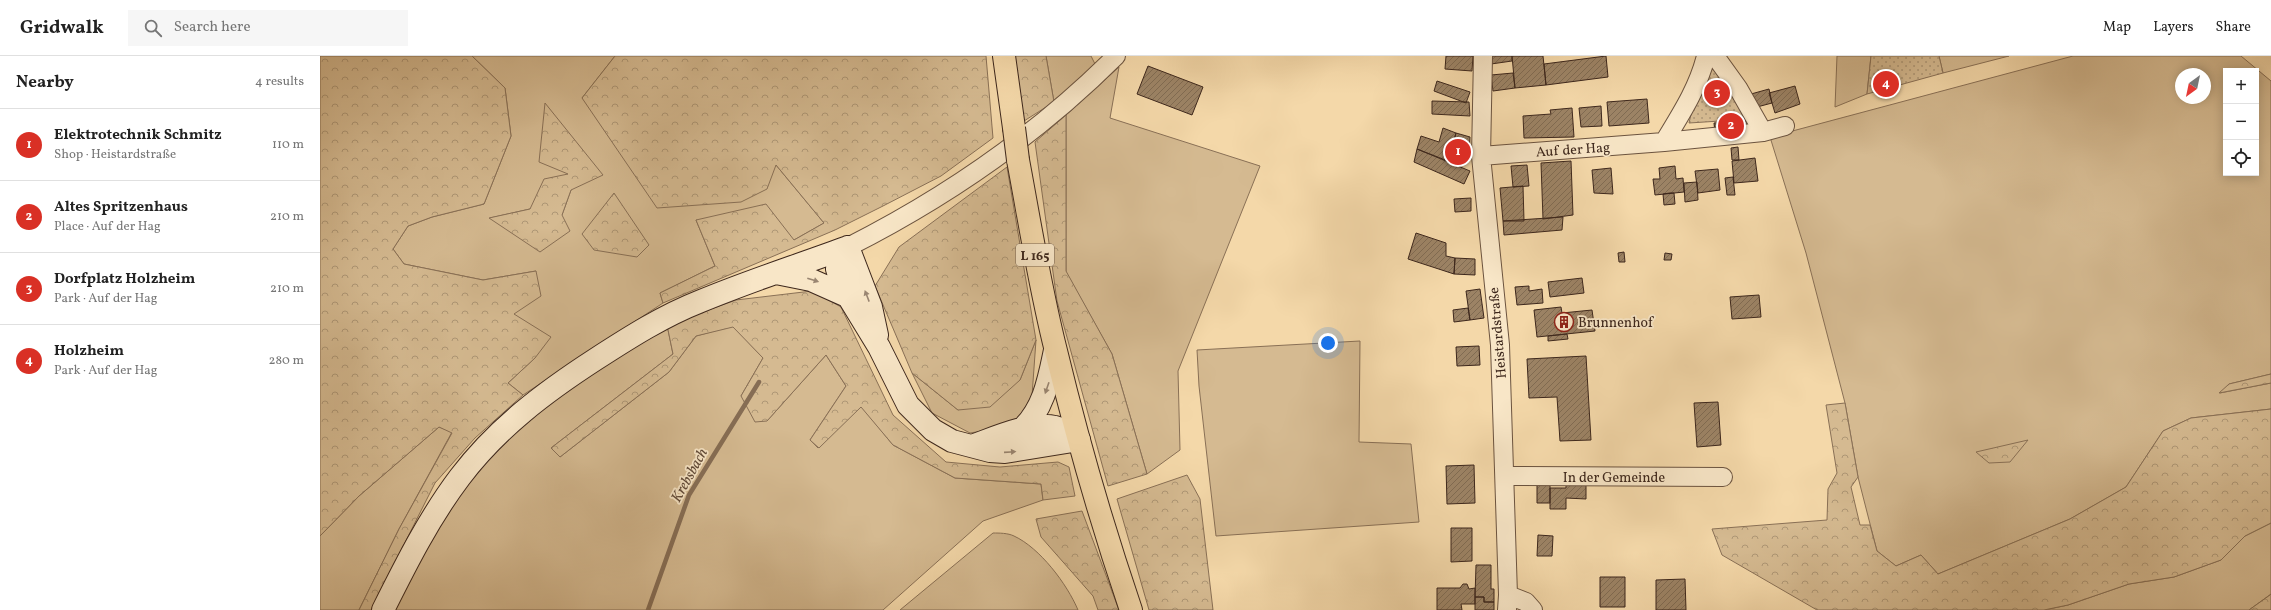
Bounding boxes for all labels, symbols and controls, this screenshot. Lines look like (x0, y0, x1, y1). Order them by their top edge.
search box (128, 10, 408, 46)
text: Gridwalk (20, 15, 104, 41)
icon: search (142, 17, 164, 39)
text: Search here (174, 17, 251, 38)
text: Map (2103, 18, 2131, 37)
text: Layers (2153, 18, 2193, 37)
text: Share (2215, 18, 2251, 37)
north arrow (2175, 68, 2211, 104)
map controls (2223, 68, 2259, 176)
button: + (2223, 68, 2259, 104)
pin: 4 (1873, 69, 1899, 99)
text: Nearby (16, 71, 74, 94)
text: 4 results (255, 73, 304, 91)
pin: 3 (1704, 78, 1730, 108)
button: − (2223, 104, 2259, 140)
pin: 2 (1718, 111, 1744, 141)
text: Elektrotechnik Schmitz (54, 125, 222, 146)
text: 1 (26, 136, 32, 154)
text: 110 m (272, 136, 304, 154)
pin: 1 (1445, 137, 1471, 167)
street label: Auf der Hag (1535, 138, 1611, 163)
button: locate (2223, 140, 2259, 176)
text: Shop · Heistardstraße (54, 146, 176, 164)
text: Altes Spritzenhaus (54, 197, 188, 218)
text: 2 (26, 208, 32, 226)
text: 210 m (270, 208, 304, 226)
text: Place · Auf der Hag (54, 218, 161, 236)
road number: L 165 (1016, 244, 1054, 266)
text: Dorfplatz Holzheim (54, 269, 195, 290)
one-way arrow (807, 277, 819, 283)
text: 3 (26, 280, 32, 298)
text: 210 m (270, 280, 304, 298)
street label: Heistardstraße (1485, 286, 1512, 379)
one-way arrow (864, 289, 870, 301)
text: Park · Auf der Hag (54, 290, 157, 308)
building icon: Brunnenhof (1553, 311, 1575, 333)
place label: Brunnenhof (1578, 314, 1654, 333)
your location (1318, 333, 1338, 353)
text: Holzheim (54, 341, 124, 362)
text: 4 (25, 352, 33, 370)
text: 280 m (268, 352, 304, 370)
text: Park · Auf der Hag (54, 362, 157, 380)
one-way arrow (1043, 382, 1049, 394)
water label: Krebsbach (667, 445, 714, 507)
one-way arrow (1004, 448, 1016, 455)
street label: In der Gemeinde (1563, 469, 1666, 488)

